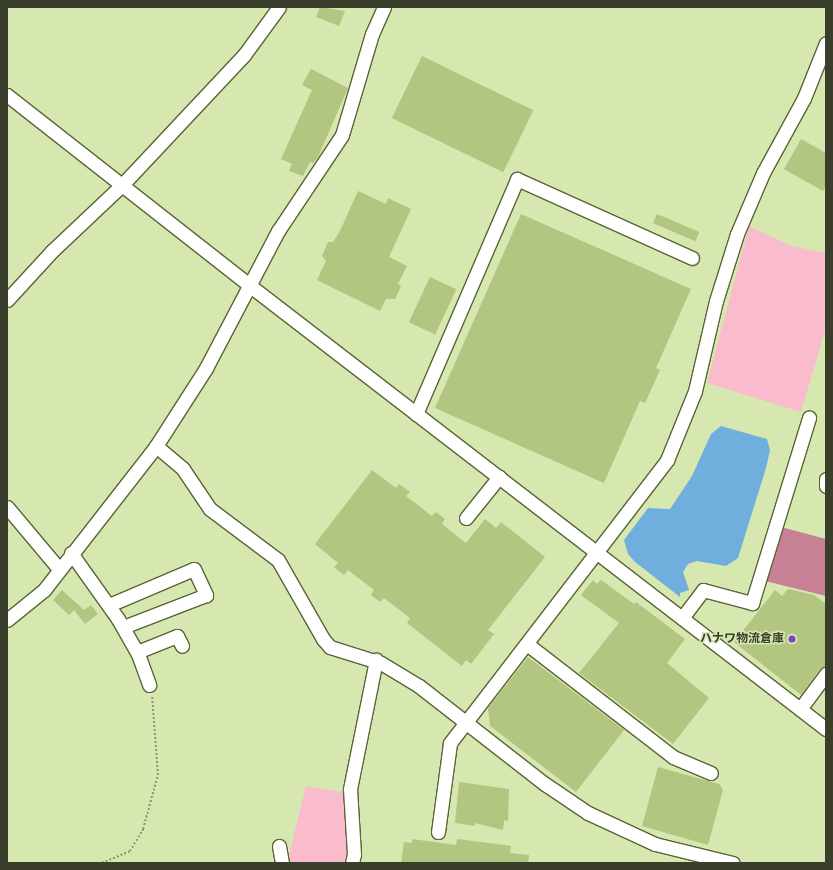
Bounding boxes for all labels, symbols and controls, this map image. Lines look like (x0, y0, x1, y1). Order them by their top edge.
place label: ハナワ物流倉庫 (700, 632, 784, 646)
marker: ハナワ物流倉庫 (787, 634, 797, 644)

